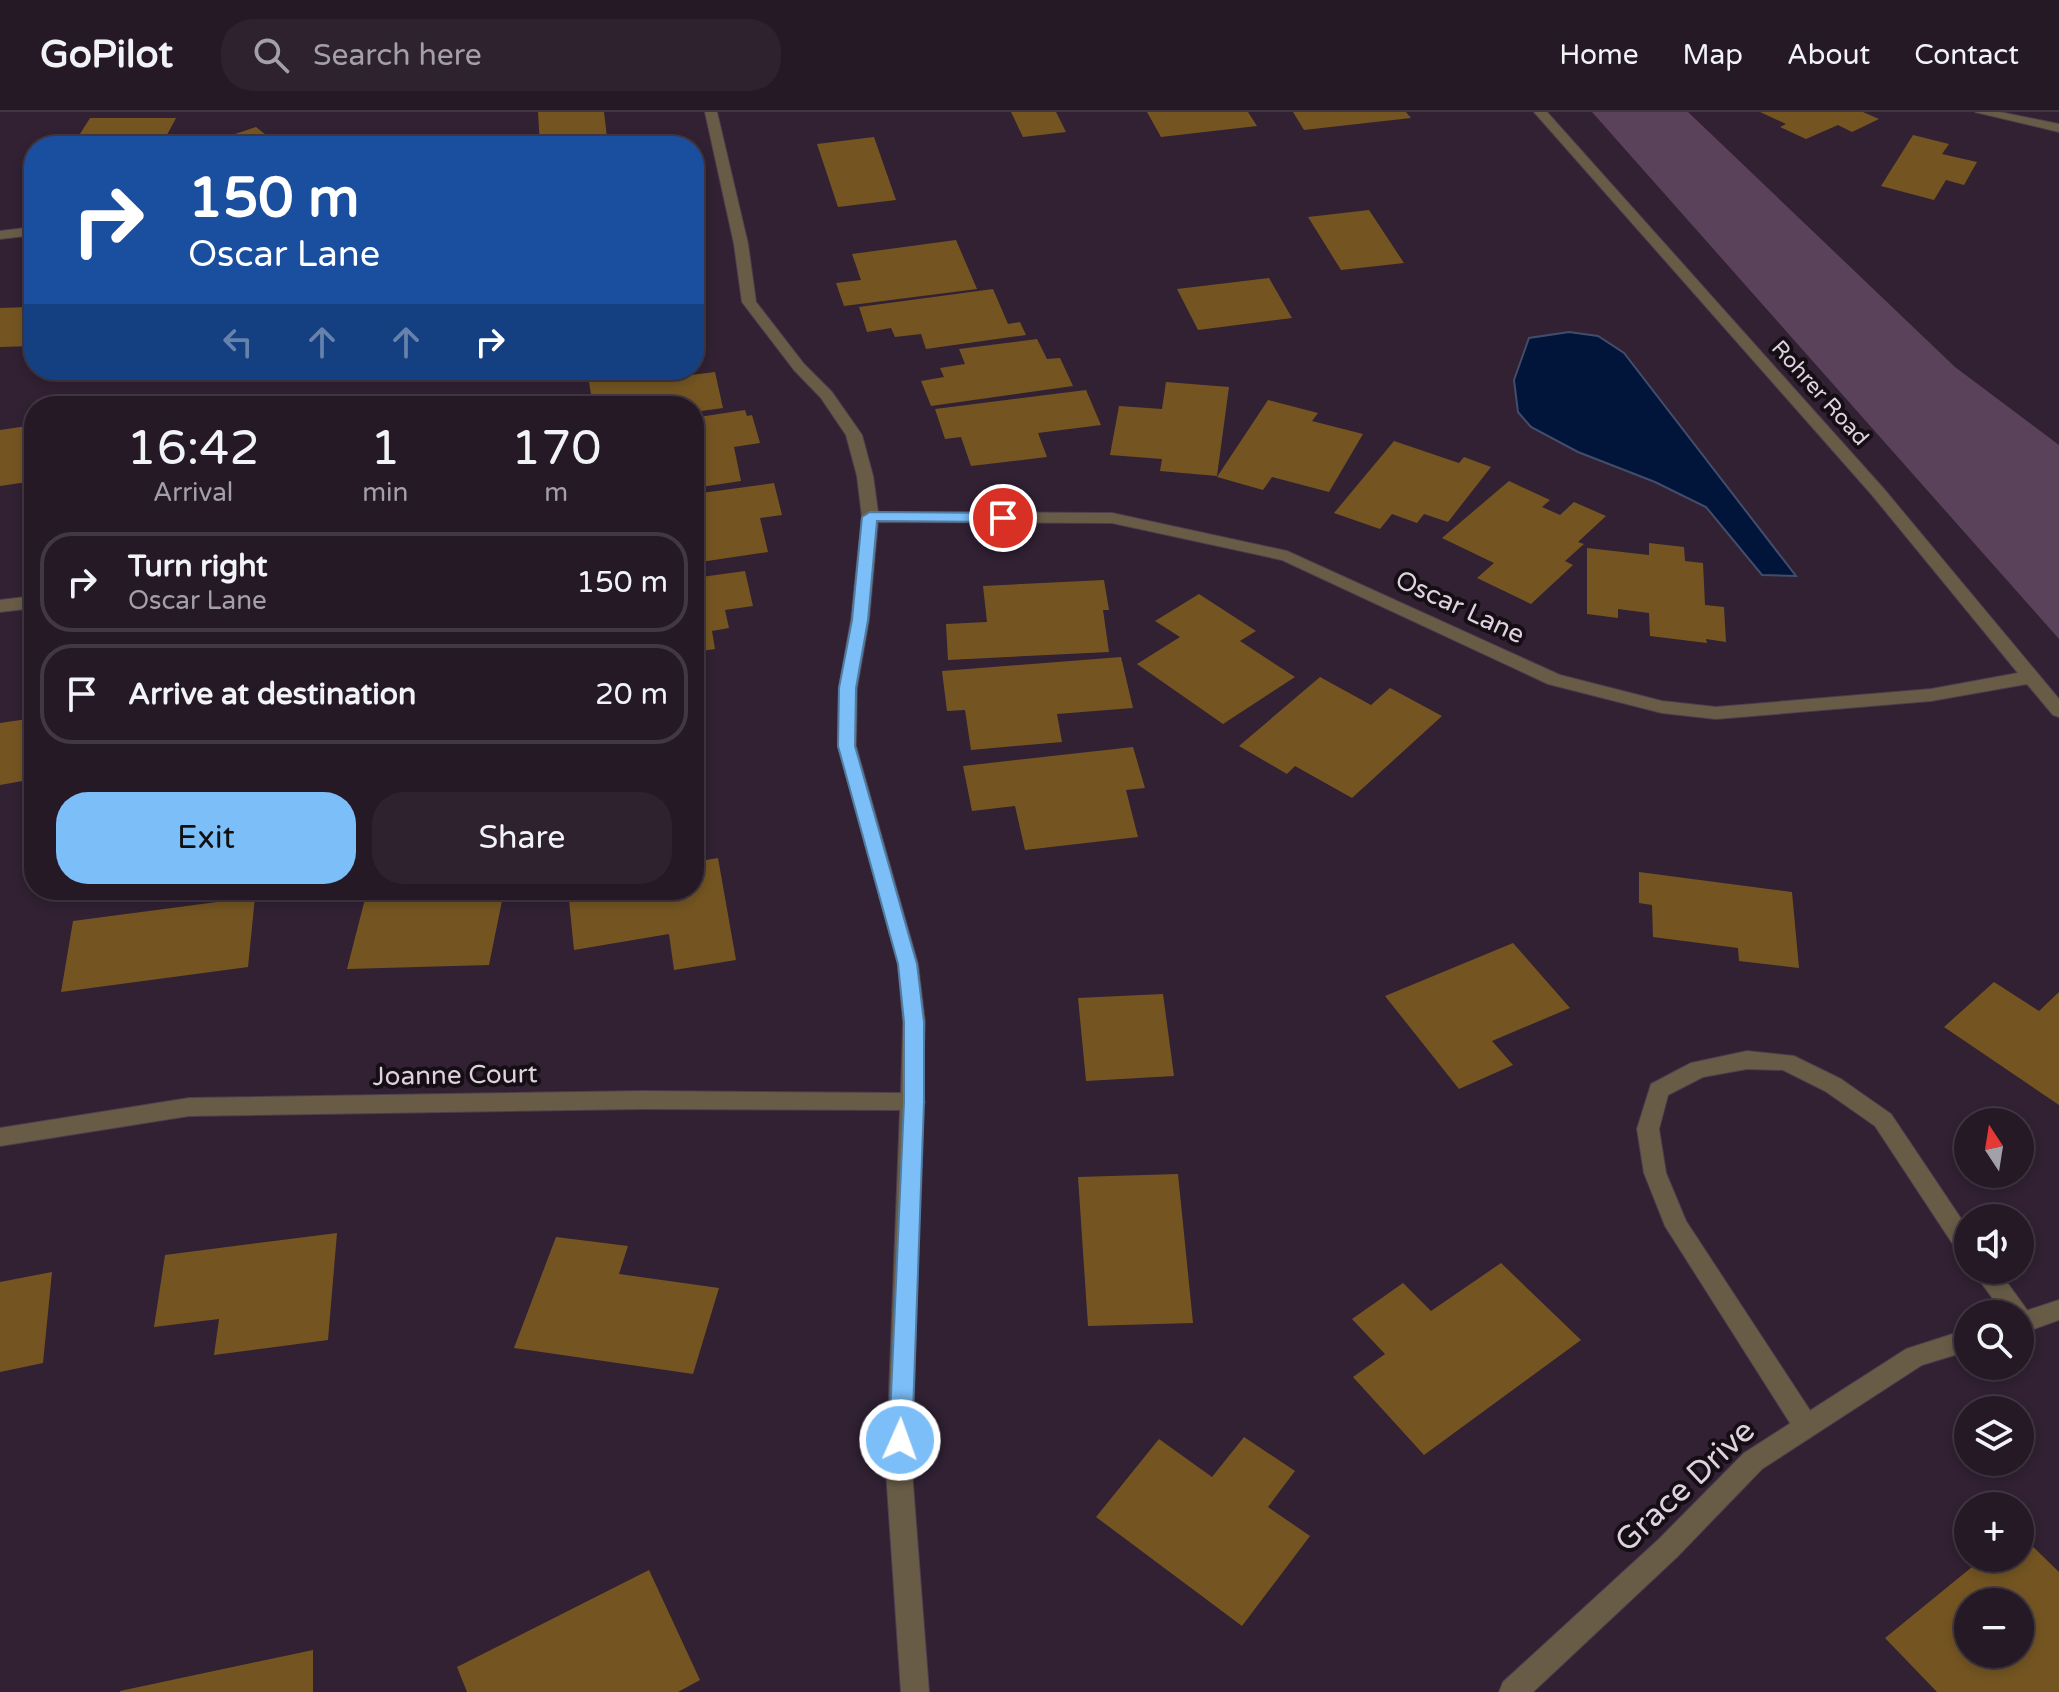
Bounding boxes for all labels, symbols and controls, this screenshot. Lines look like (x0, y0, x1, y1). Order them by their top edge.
search box (221, 19, 781, 91)
text: GoPilot (40, 32, 173, 78)
icon: search (249, 33, 293, 77)
text: Search here (313, 37, 482, 74)
text: Home (1559, 38, 1639, 72)
text: Map (1683, 38, 1743, 72)
text: About (1787, 38, 1870, 72)
text: Contact (1914, 38, 2019, 72)
text: 150 m (188, 165, 359, 232)
icon: right (56, 168, 160, 272)
text: Oscar Lane (188, 233, 380, 276)
icon: left (216, 320, 260, 364)
icon: ahead (300, 320, 344, 364)
icon: ahead (384, 320, 428, 364)
icon: right (468, 320, 512, 364)
street label: Rohrer Road (1766, 335, 1874, 451)
text: 16:42 (127, 420, 260, 478)
text: 1 (370, 420, 400, 478)
text: 170 (511, 420, 601, 478)
text: Arrival (153, 477, 233, 508)
text: min (362, 477, 408, 508)
text: m (544, 477, 568, 508)
pin (969, 484, 1037, 552)
icon: arrive (981, 496, 1025, 540)
text: Turn right (128, 548, 268, 585)
icon: right (60, 560, 104, 604)
text: 150 m (576, 564, 668, 601)
street label: Oscar Lane (1391, 564, 1529, 650)
text: Oscar Lane (128, 585, 267, 616)
icon: arrive (60, 672, 104, 716)
text: Arrive at destination (128, 676, 416, 713)
text: 20 m (595, 676, 668, 713)
button: Exit (56, 792, 356, 884)
button: Share (372, 792, 672, 884)
street label: Joanne Court (372, 1058, 538, 1092)
north arrow (1954, 1108, 2034, 1188)
map controls (1954, 1108, 2034, 1668)
button: sound (1954, 1204, 2034, 1284)
button: search (1954, 1300, 2034, 1380)
button: layers (1954, 1396, 2034, 1476)
position arrow (858, 1398, 942, 1482)
street label: Grace Drive (1607, 1412, 1763, 1560)
button: + (1954, 1492, 2034, 1572)
button: − (1954, 1588, 2034, 1668)

